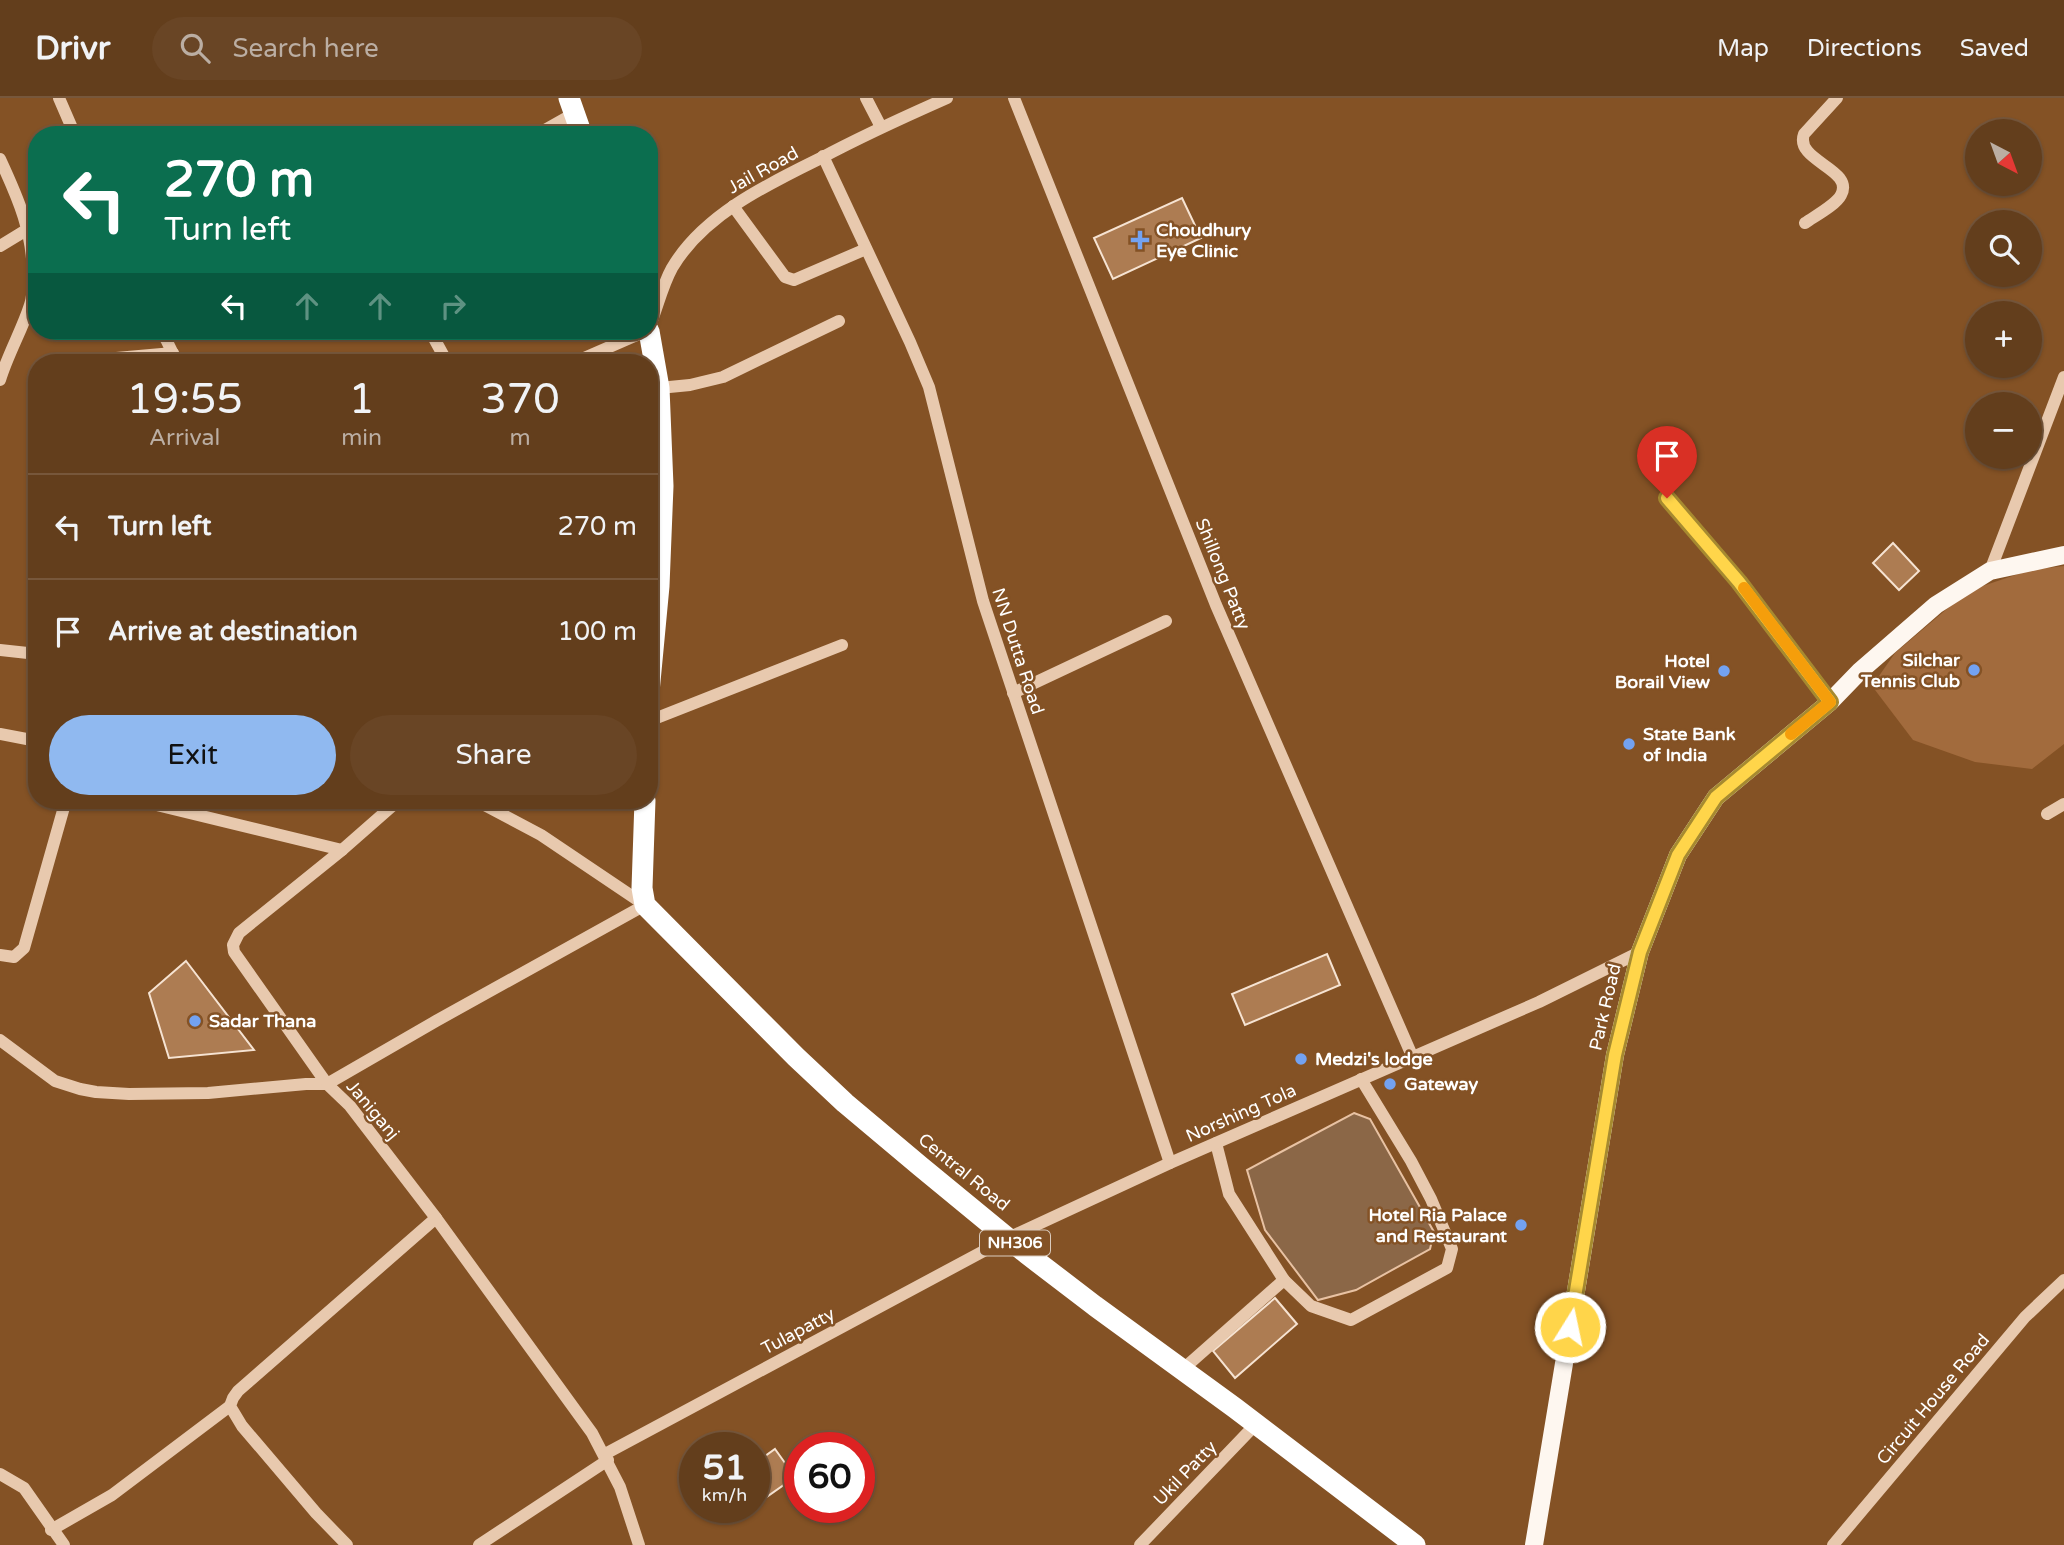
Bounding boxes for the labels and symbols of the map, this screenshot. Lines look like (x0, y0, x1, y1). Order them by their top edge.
north arrow (1965, 119, 2042, 196)
street label: Jail Road (724, 142, 802, 198)
place label: Choudhury Eye Clinic (1156, 219, 1251, 262)
marker: Choudhury Eye Clinic (1130, 230, 1150, 250)
pin (1637, 426, 1697, 498)
street label: Shillong Patty (1191, 515, 1255, 633)
street label: NN Dutta Road (987, 585, 1049, 717)
place label: Silchar Tennis Club (1860, 649, 1961, 692)
place label: Hotel Borail View (1615, 650, 1711, 693)
marker: Silchar Tennis Club (1966, 662, 1982, 678)
marker: Hotel Borail View (1716, 663, 1732, 679)
place label: State Bank of India (1643, 723, 1736, 766)
marker: State Bank of India (1621, 736, 1637, 752)
street label: Park Road (1584, 961, 1626, 1053)
place label: Sadar Thana (209, 1010, 316, 1032)
marker: Sadar Thana (187, 1013, 203, 1029)
place label: Medzi's lodge (1315, 1048, 1433, 1070)
marker: Medzi's lodge (1293, 1051, 1309, 1067)
place label: Gateway (1404, 1073, 1478, 1095)
street label: Janiganj (342, 1076, 404, 1144)
marker: Gateway (1382, 1076, 1398, 1092)
street label: Norshing Tola (1182, 1079, 1300, 1147)
street label: Central Road (914, 1128, 1014, 1216)
place label: Hotel Ria Palace and Restaurant (1369, 1204, 1507, 1247)
marker: Hotel Ria Palace and Restaurant (1513, 1217, 1529, 1233)
road number: NH306 (980, 1231, 1050, 1256)
position arrow (1533, 1290, 1607, 1364)
street label: Tulapatty (758, 1302, 839, 1359)
street label: Circuit House Road (1872, 1329, 1994, 1469)
speed limit sign: 60 (784, 1432, 875, 1523)
street label: Ukil Patty (1149, 1436, 1222, 1510)

